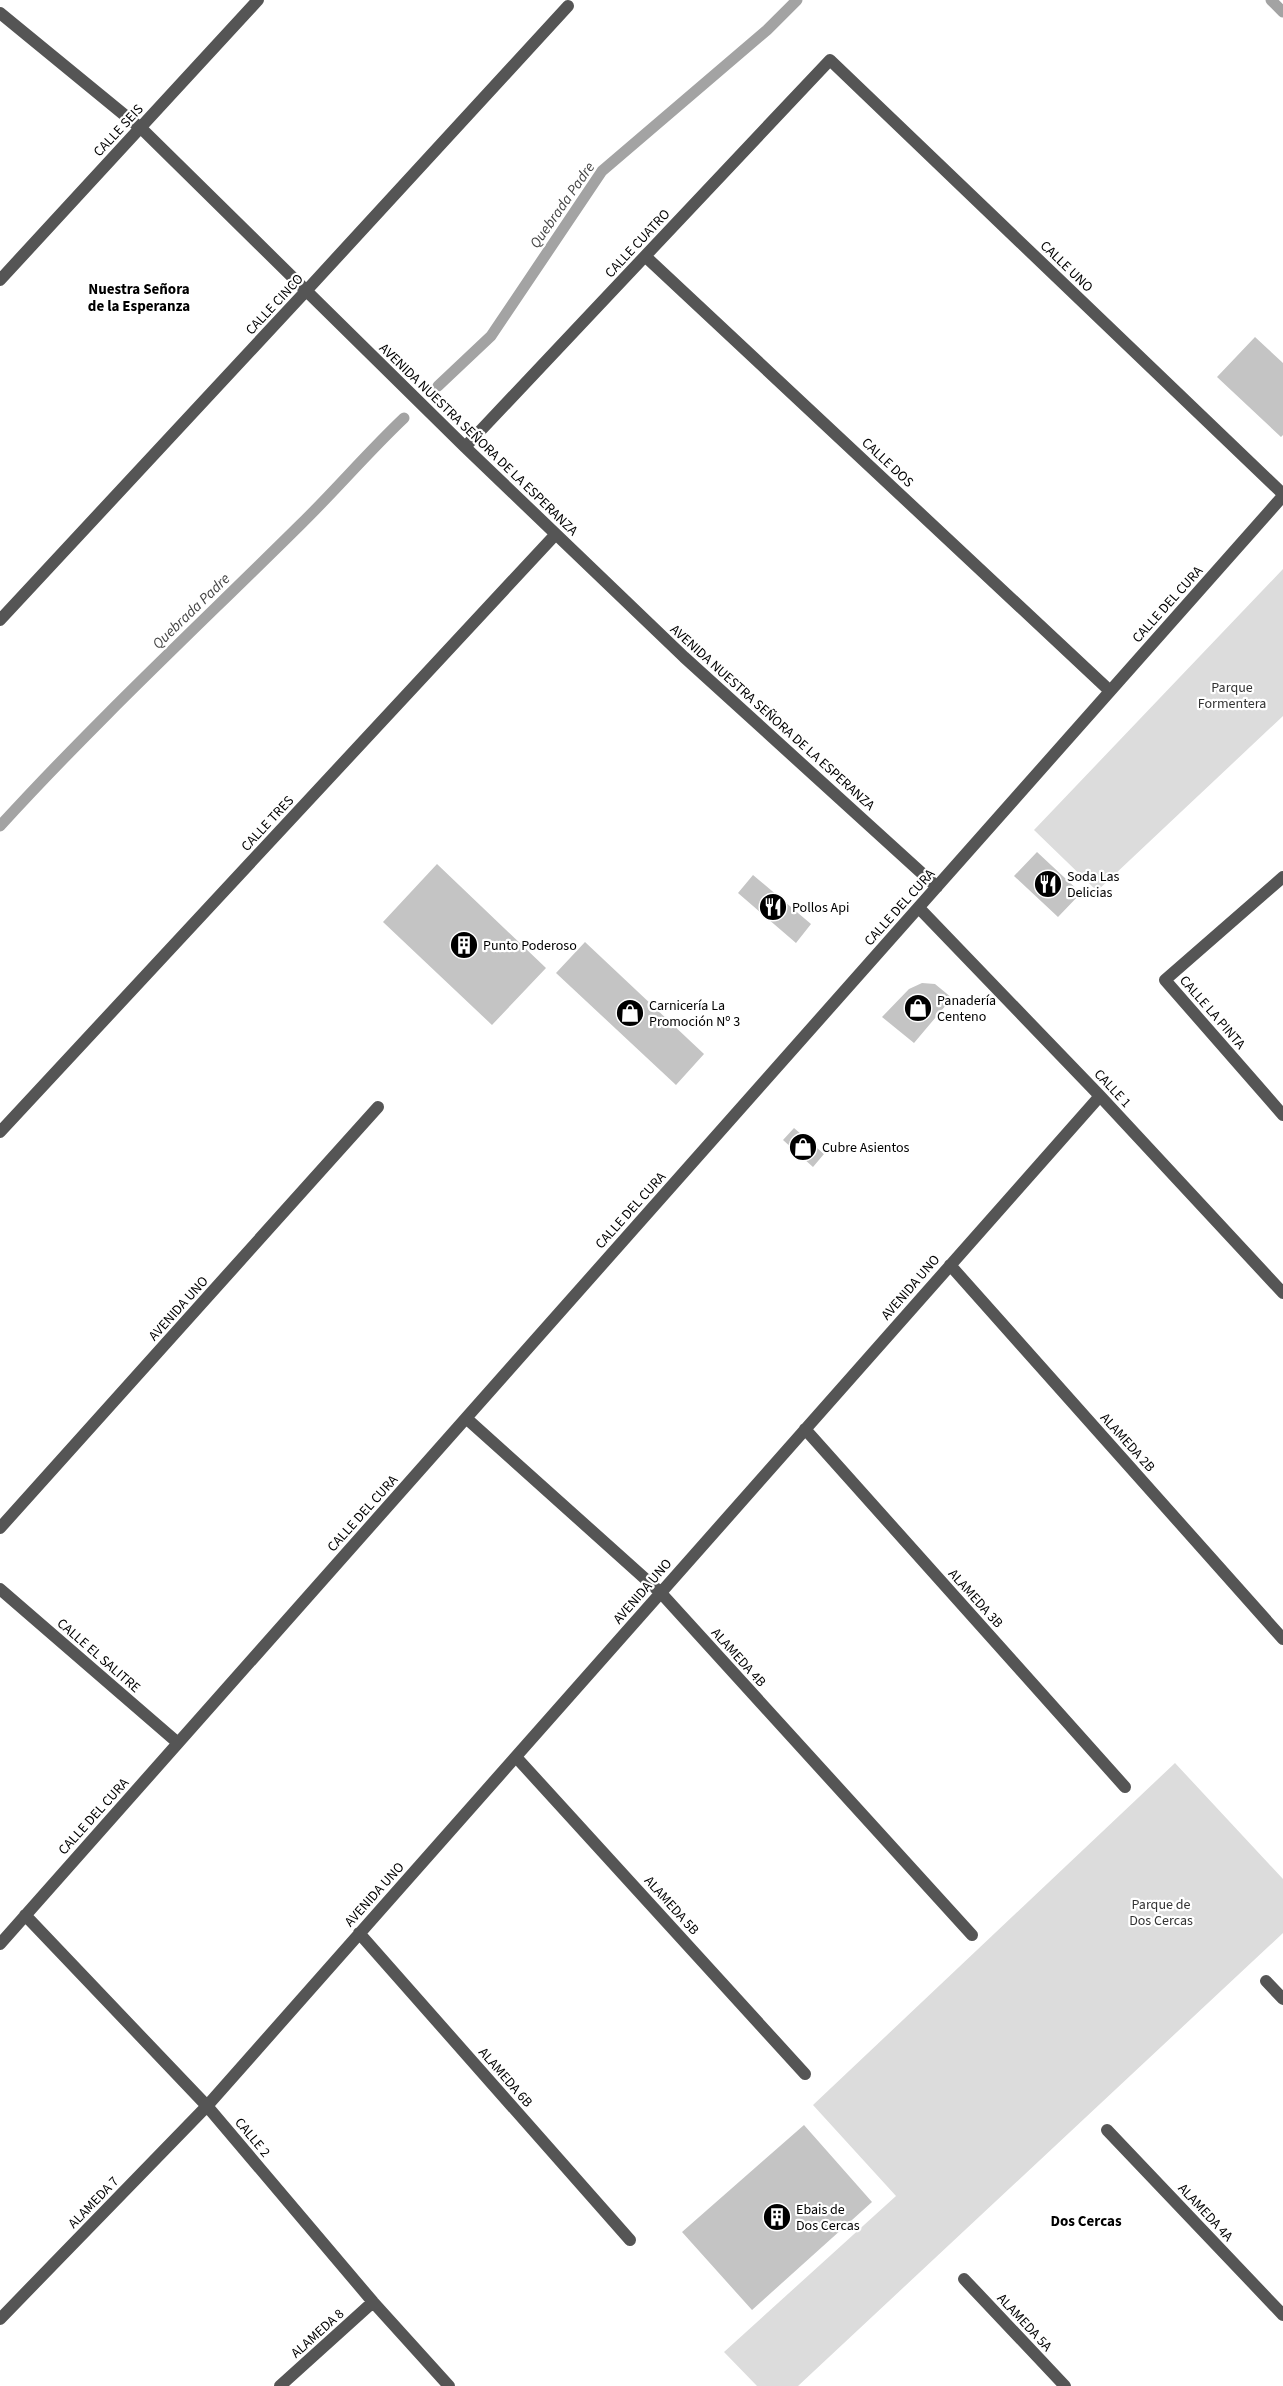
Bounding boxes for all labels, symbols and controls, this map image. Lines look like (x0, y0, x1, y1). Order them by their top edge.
street label: CALLE SEIS (89, 100, 148, 161)
water label: Quebrada Padre (525, 158, 600, 253)
street label: CALLE CUATRO (601, 205, 675, 283)
street label: CALLE UNO (1035, 236, 1097, 297)
street label: CALLE CINCO (241, 270, 308, 340)
district label: Nuestra Señora de la Esperanza (88, 279, 190, 317)
street label: AVENIDA NUESTRA SEÑORA DE LA ESPERANZA (374, 339, 582, 541)
street label: CALLE DOS (857, 433, 918, 492)
street label: CALLE DEL CURA (1128, 562, 1208, 648)
water label: Quebrada Padre (148, 569, 235, 654)
street label: AVENIDA NUESTRA SEÑORA DE LA ESPERANZA (666, 620, 879, 816)
park label: Parque Formentera (1198, 678, 1266, 714)
street label: CALLE TRES (237, 791, 299, 856)
street label: CALLE DEL CURA (860, 865, 940, 951)
place label: Soda Las Delicias (1067, 867, 1120, 903)
restaurant icon: Soda Las Delicias (1033, 869, 1063, 899)
restaurant icon: Pollos Api (758, 892, 788, 922)
place label: Pollos Api (792, 898, 849, 918)
building icon: Punto Poderoso (449, 930, 479, 960)
place label: Punto Poderoso (483, 936, 577, 956)
street label: CALLE LA PINTA (1175, 971, 1250, 1054)
place label: Panadería Centeno (937, 991, 996, 1027)
shop icon: Panadería Centeno (903, 993, 933, 1023)
place label: Carnicería La Promoción Nº 3 (649, 996, 740, 1032)
shop icon: Carnicería La Promoción Nº 3 (615, 998, 645, 1028)
street label: CALLE 1 (1089, 1065, 1135, 1112)
shop icon: Cubre Asientos (788, 1132, 818, 1162)
place label: Cubre Asientos (822, 1138, 910, 1158)
street label: CALLE DEL CURA (591, 1168, 671, 1254)
street label: AVENIDA UNO (877, 1251, 945, 1325)
street label: AVENIDA UNO (144, 1272, 213, 1345)
street label: ALAMEDA 2B (1095, 1409, 1159, 1477)
street label: CALLE DEL CURA (323, 1471, 403, 1557)
street label: AVENIDA UNO (609, 1555, 677, 1629)
street label: ALAMEDA 3B (943, 1565, 1007, 1633)
street label: CALLE EL SALITRE (52, 1614, 144, 1698)
street label: ALAMEDA 4B (706, 1624, 770, 1692)
street label: CALLE DEL CURA (54, 1774, 134, 1860)
street label: AVENIDA UNO (340, 1858, 409, 1931)
street label: ALAMEDA 5B (639, 1872, 703, 1940)
park label: Parque de Dos Cercas (1129, 1895, 1193, 1931)
street label: ALAMEDA 6B (474, 2043, 537, 2112)
street label: CALLE 2 (230, 2113, 275, 2162)
street label: ALAMEDA 7 (64, 2172, 124, 2233)
street label: ALAMEDA 4A (1173, 2179, 1238, 2246)
place label: Ebais de Dos Cercas (796, 2200, 860, 2236)
building icon: Ebais de Dos Cercas (762, 2202, 792, 2232)
district label: Dos Cercas (1050, 2211, 1122, 2232)
street label: ALAMEDA 5A (992, 2289, 1057, 2356)
street label: ALAMEDA 8 (287, 2304, 349, 2363)

